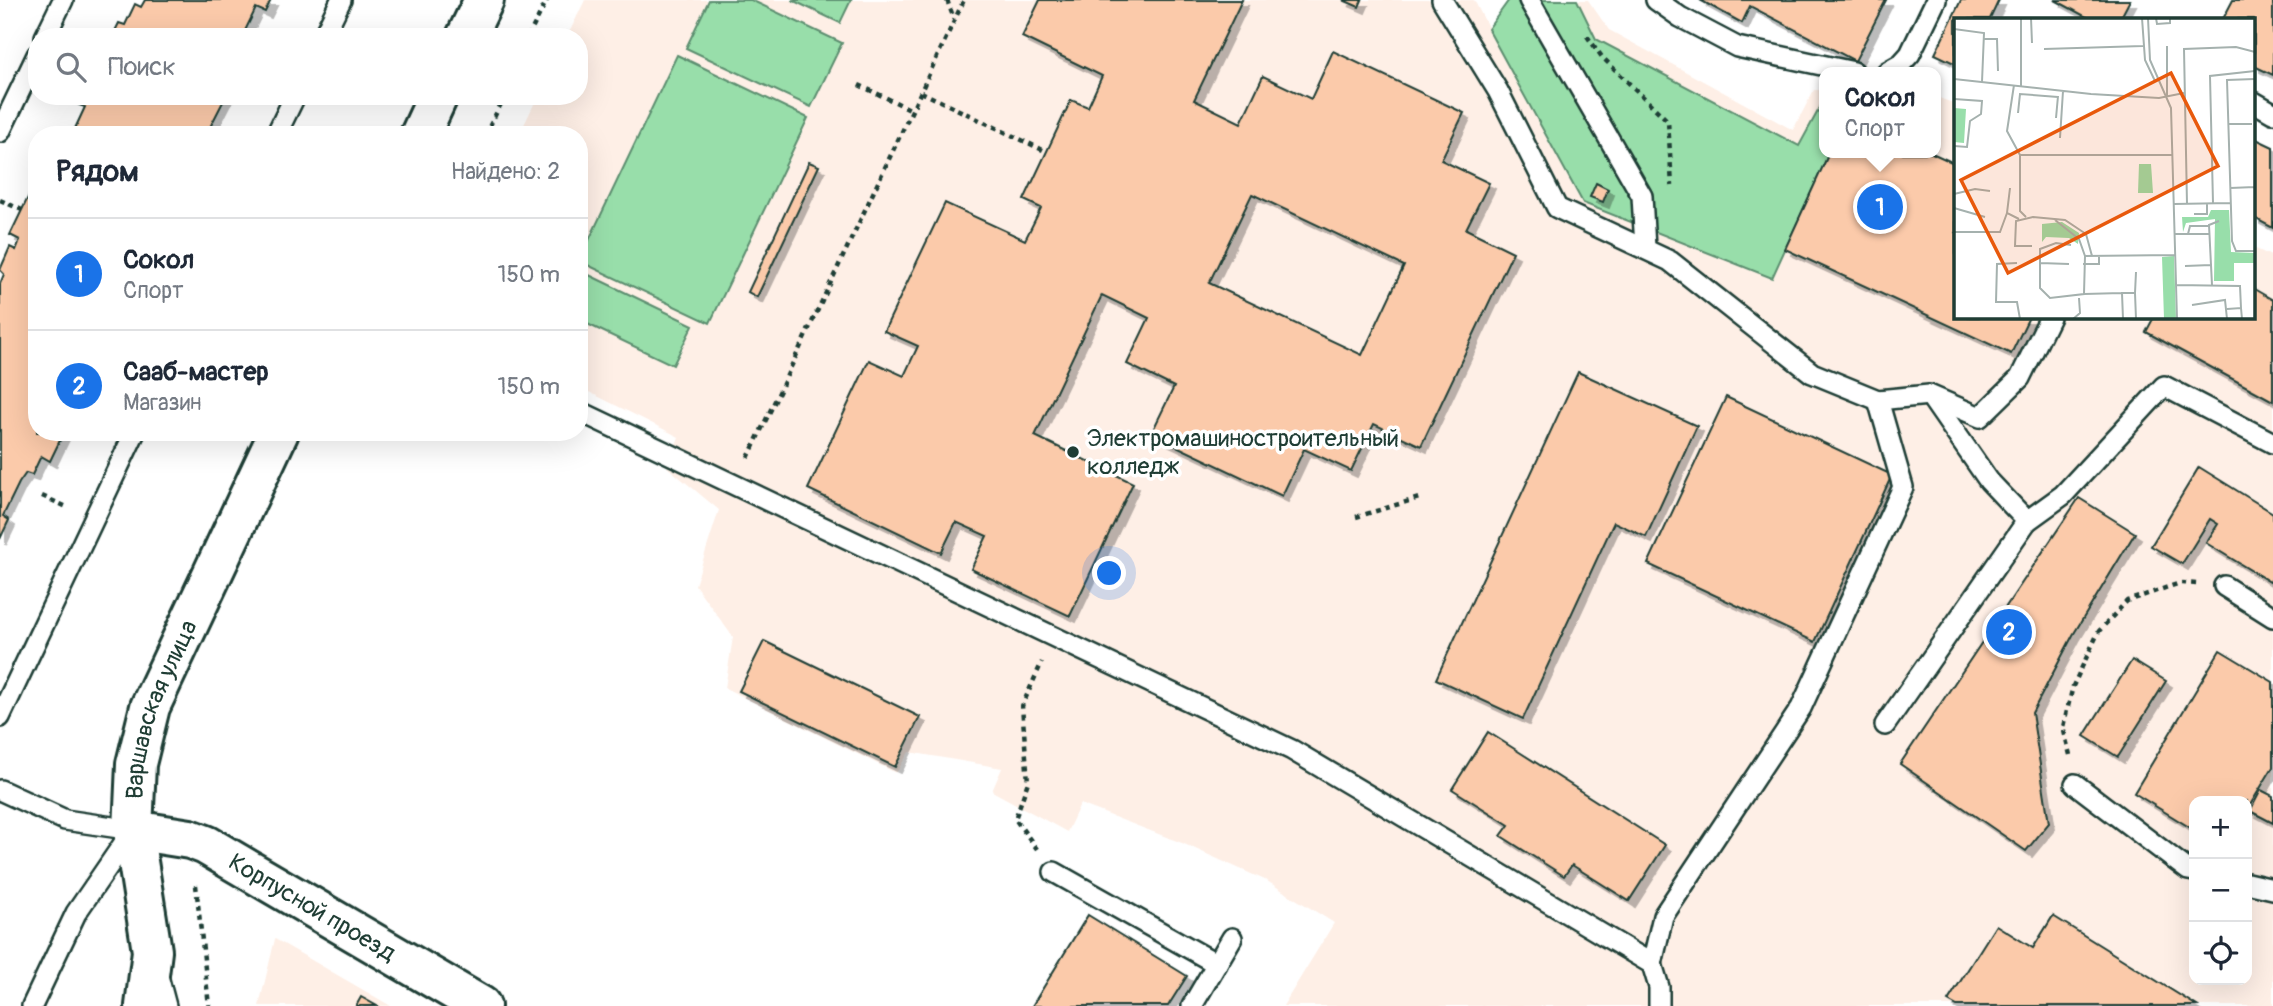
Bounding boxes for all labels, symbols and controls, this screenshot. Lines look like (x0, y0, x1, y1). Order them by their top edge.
inset map (1954, 18, 2256, 318)
search box (28, 28, 588, 105)
icon: search (52, 48, 90, 86)
text: Поиск (108, 51, 176, 83)
popup (1819, 67, 1941, 158)
text: Сокол (1844, 82, 1916, 114)
text: Спорт (1844, 114, 1905, 143)
text: Рядом (56, 153, 139, 190)
text: Найдено: 2 (451, 157, 560, 186)
pin: 1 (1857, 181, 1903, 233)
text: Сокол (123, 244, 194, 276)
text: 1 (75, 260, 84, 289)
text: 150 m (497, 260, 560, 289)
text: Спорт (123, 276, 184, 305)
text: Сааб-мастер (123, 356, 268, 388)
text: 2 (73, 372, 85, 401)
text: 150 m (497, 372, 560, 401)
text: Магазин (123, 388, 202, 417)
place label: Электромашиностроительный колледж (1087, 424, 1399, 481)
marker: Электромашиностроительный колледж (1065, 444, 1081, 460)
your location (1092, 556, 1126, 590)
pin: 2 (1986, 606, 2032, 658)
street label: Варшавская улица (120, 616, 204, 800)
map controls (2189, 796, 2252, 985)
button: + (2189, 796, 2252, 859)
street label: Корпусной проезд (223, 848, 401, 968)
button: − (2189, 859, 2252, 922)
button: locate (2189, 922, 2252, 985)

